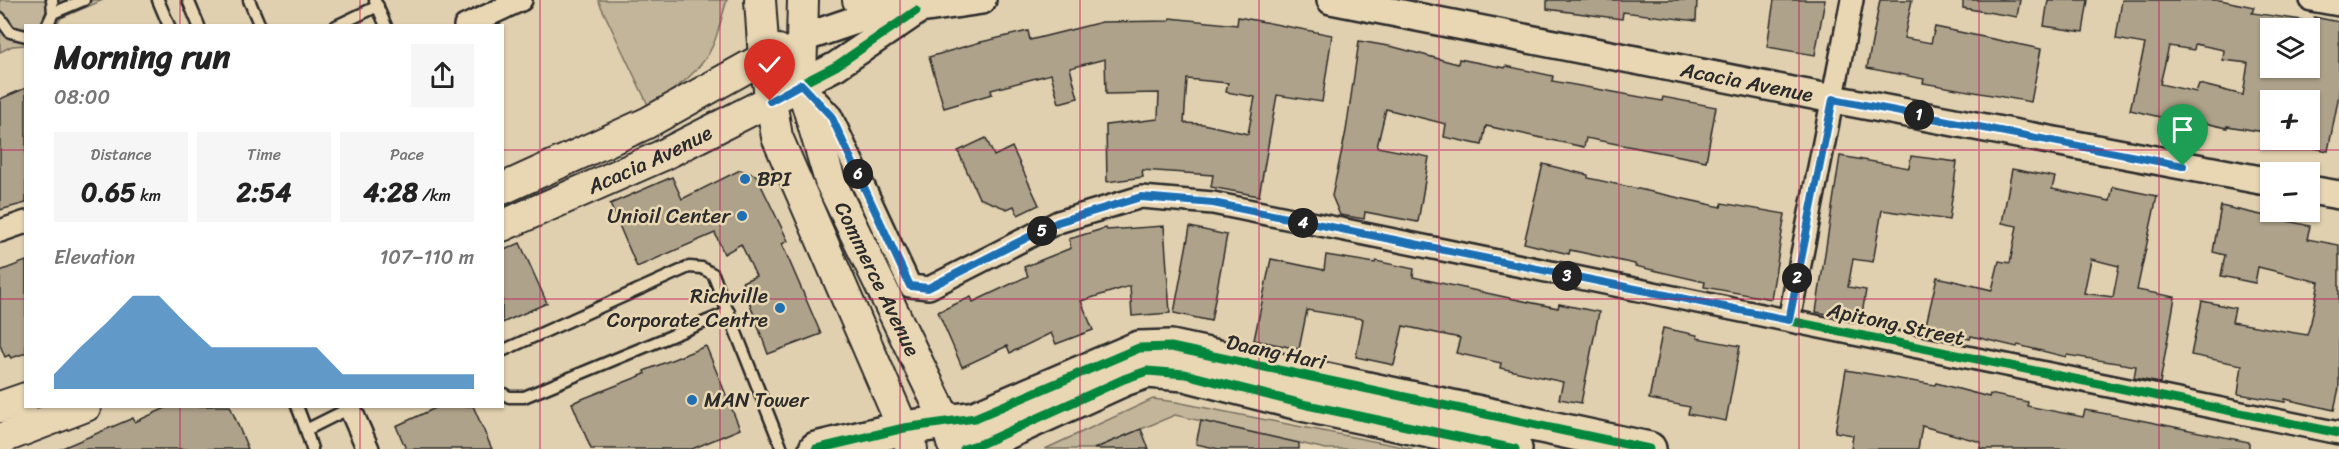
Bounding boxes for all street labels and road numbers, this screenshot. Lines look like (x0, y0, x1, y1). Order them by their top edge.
street label: Acacia Avenue (1677, 50, 1816, 114)
street label: Acacia Avenue (580, 114, 719, 206)
street label: Commerce Avenue (824, 195, 931, 363)
street label: Apitong Street (1823, 291, 1968, 357)
street label: Daang Hari (1223, 323, 1330, 381)

